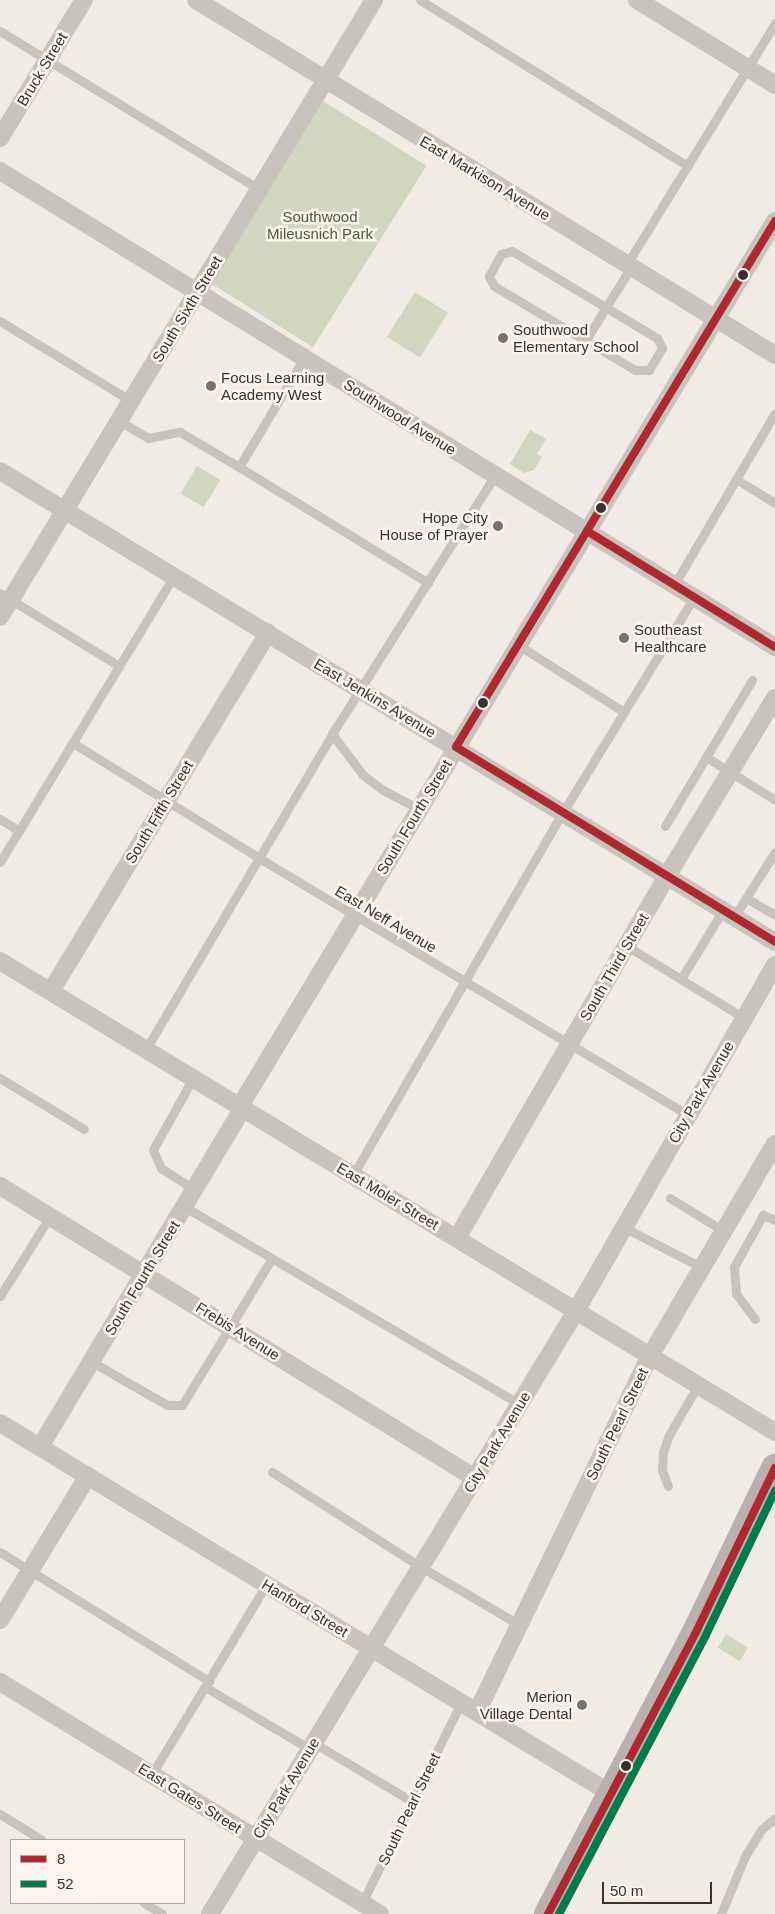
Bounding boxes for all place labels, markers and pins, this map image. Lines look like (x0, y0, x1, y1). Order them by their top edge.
unlabelled marker (738, 270, 748, 280)
place label: Southwood Elementary School (513, 320, 639, 355)
marker: Southwood Elementary School (497, 332, 509, 344)
place label: Focus Learning Academy West (221, 368, 324, 403)
marker: Focus Learning Academy West (205, 380, 217, 392)
unlabelled marker (596, 503, 606, 513)
place label: Hope City House of Prayer (380, 508, 488, 543)
marker: Hope City House of Prayer (492, 520, 504, 532)
place label: Southeast Healthcare (634, 620, 707, 655)
marker: Southeast Healthcare (618, 632, 630, 644)
unlabelled marker (478, 698, 488, 708)
place label: Merion Village Dental (480, 1687, 572, 1722)
marker: Merion Village Dental (576, 1699, 588, 1711)
unlabelled marker (621, 1761, 631, 1771)

